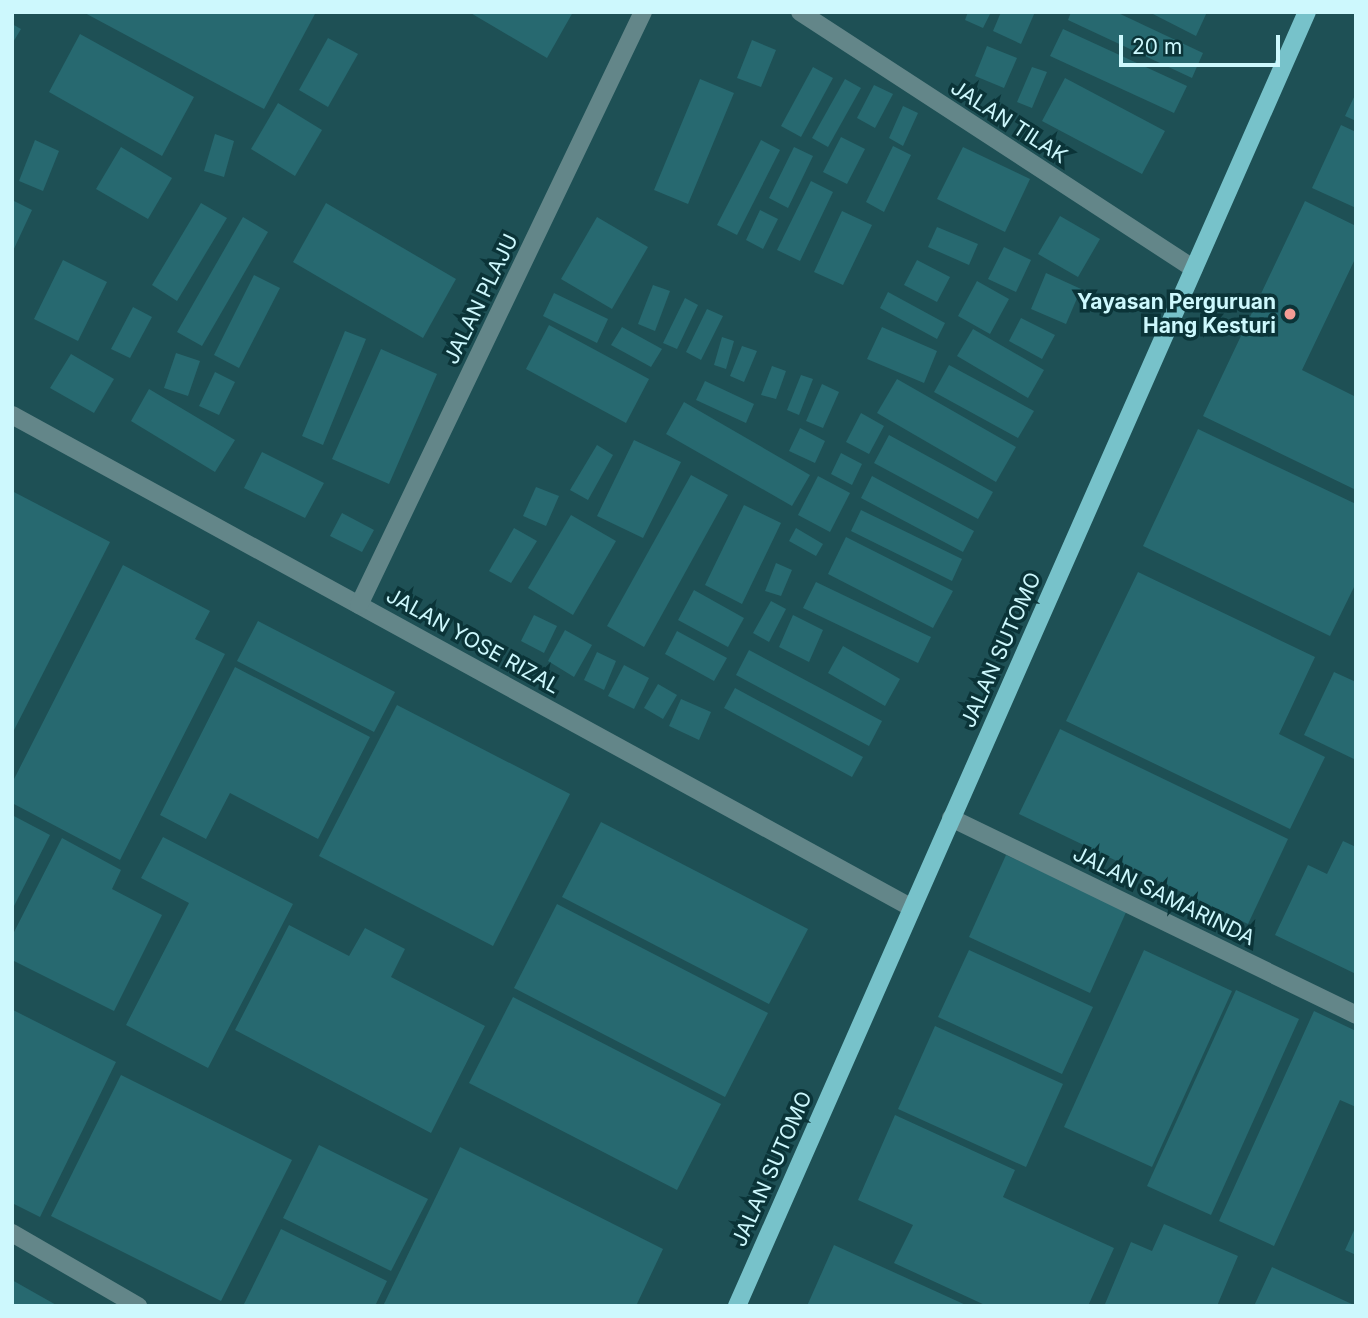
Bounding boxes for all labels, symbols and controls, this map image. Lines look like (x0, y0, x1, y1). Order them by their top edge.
scale bar (1123, 21, 1284, 65)
text: 20 m (1132, 34, 1182, 59)
street label: JALAN TILAK (946, 75, 1072, 169)
street label: JALAN PLAJU (439, 230, 523, 368)
place label: Yayasan Perguruan Hang Kesturi (1077, 289, 1276, 339)
marker: Yayasan Perguruan Hang Kesturi (1282, 306, 1298, 322)
street label: JALAN SUTOMO (955, 568, 1047, 732)
street label: JALAN YOSE RIZAL (382, 583, 564, 699)
street label: JALAN SAMARINDA (1069, 841, 1259, 951)
street label: JALAN SUTOMO (726, 1087, 818, 1251)

